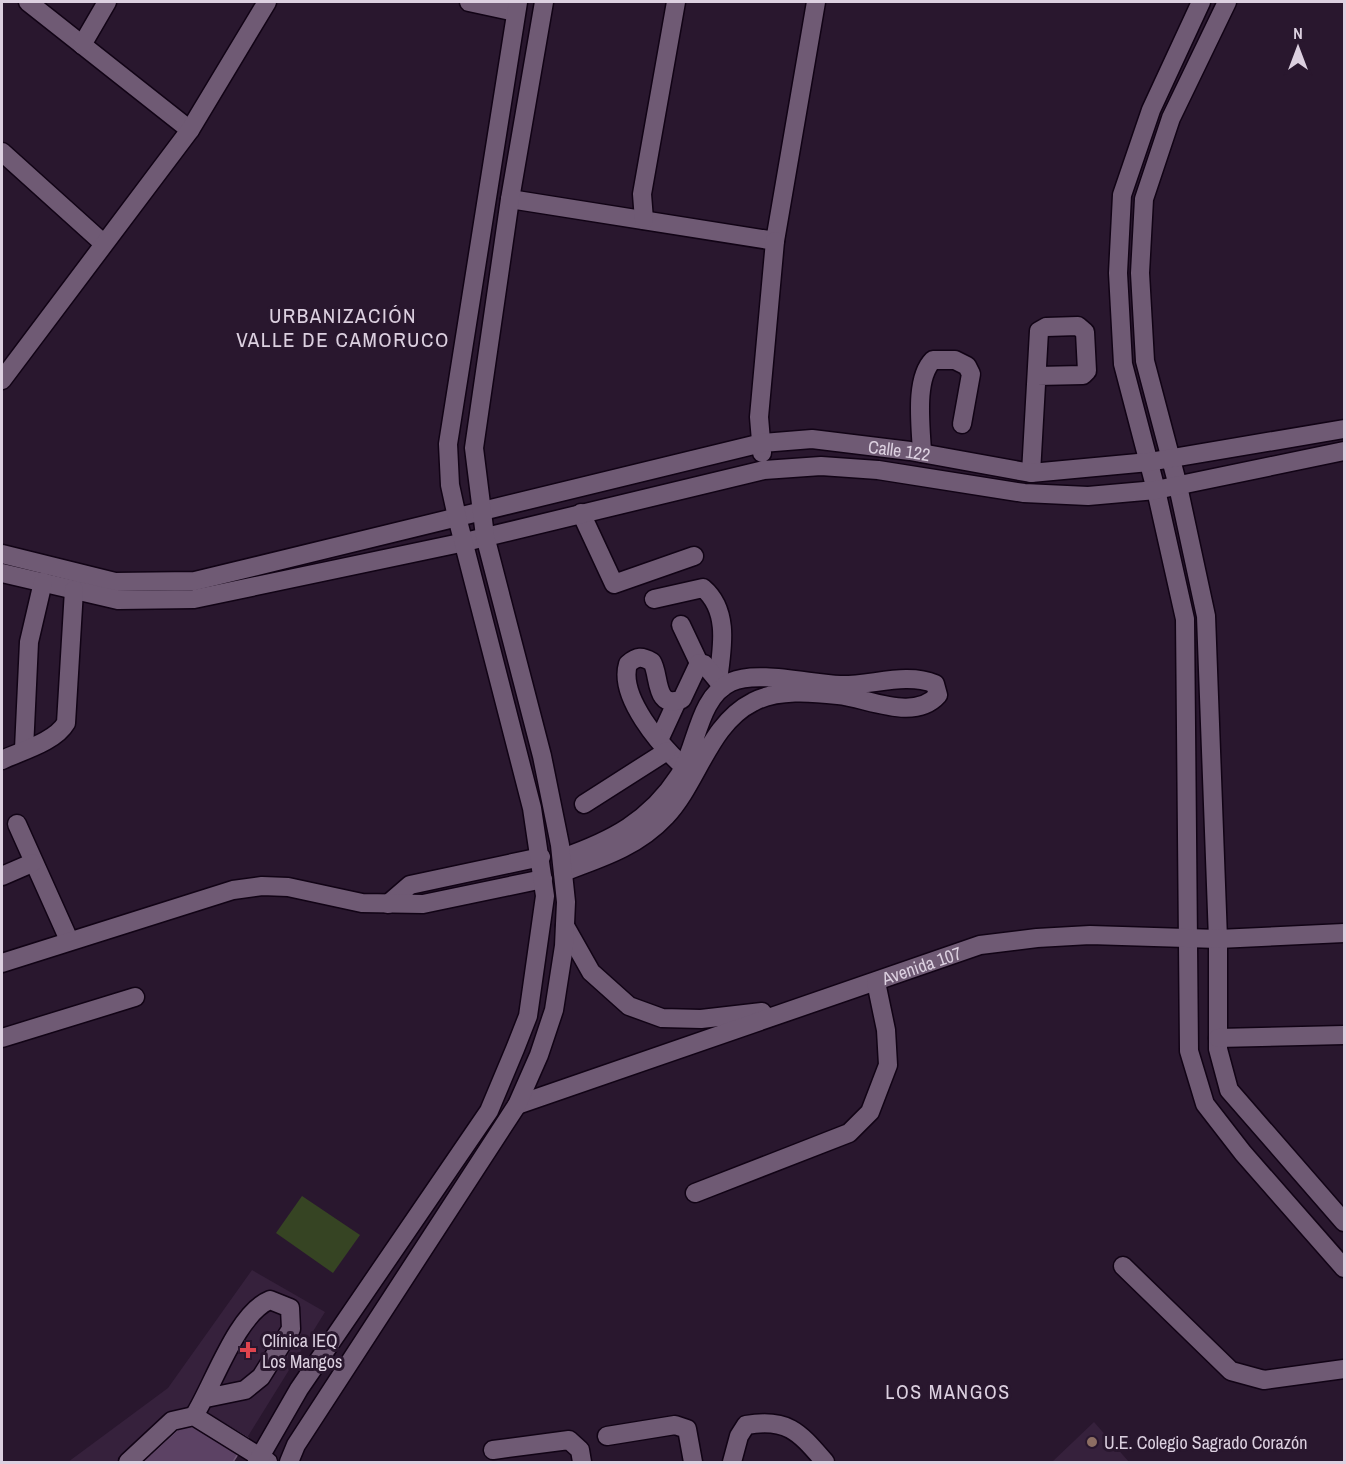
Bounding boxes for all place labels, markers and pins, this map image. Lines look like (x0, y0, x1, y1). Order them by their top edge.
place label: Clínica IEQ Los Mangos (262, 1328, 342, 1374)
marker: Clínica IEQ Los Mangos (239, 1341, 257, 1359)
place label: U.E. Colegio Sagrado Corazón (1104, 1430, 1307, 1455)
marker: U.E. Colegio Sagrado Corazón (1085, 1435, 1099, 1449)

